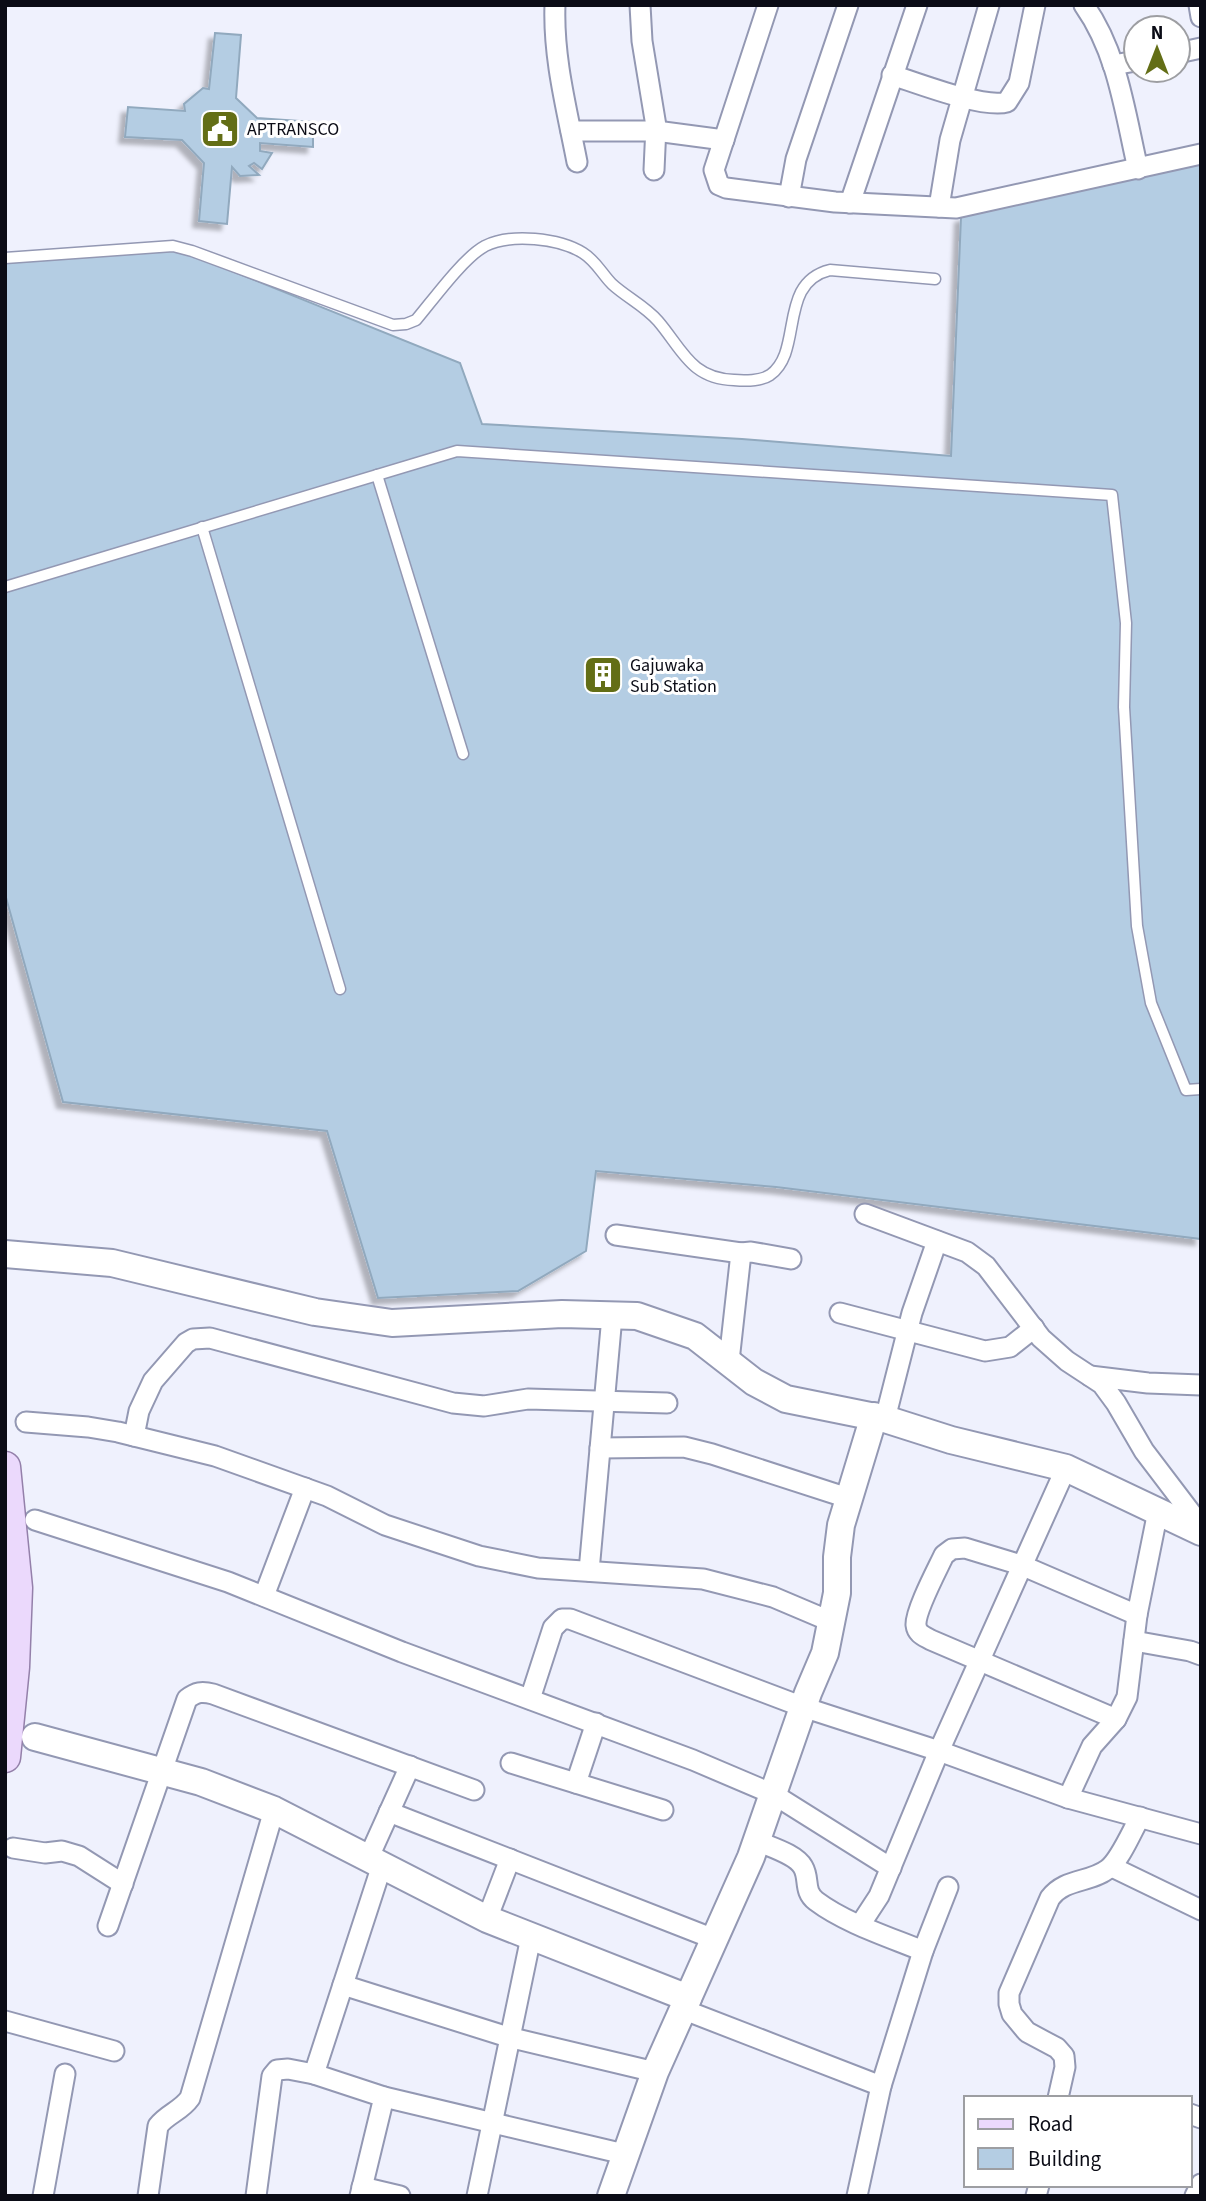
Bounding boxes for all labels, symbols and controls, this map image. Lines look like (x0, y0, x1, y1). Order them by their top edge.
north arrow (1122, 14, 1192, 84)
text: N (1151, 20, 1163, 47)
public building icon: APTRANSCO (199, 108, 241, 150)
place label: APTRANSCO (247, 117, 339, 142)
place label: Gajuwaka Sub Station (630, 653, 717, 699)
building icon: Gajuwaka Sub Station (582, 654, 624, 696)
legend (964, 2096, 1192, 2187)
text: Road (1028, 2109, 1073, 2139)
text: Building (1028, 2144, 1102, 2174)

